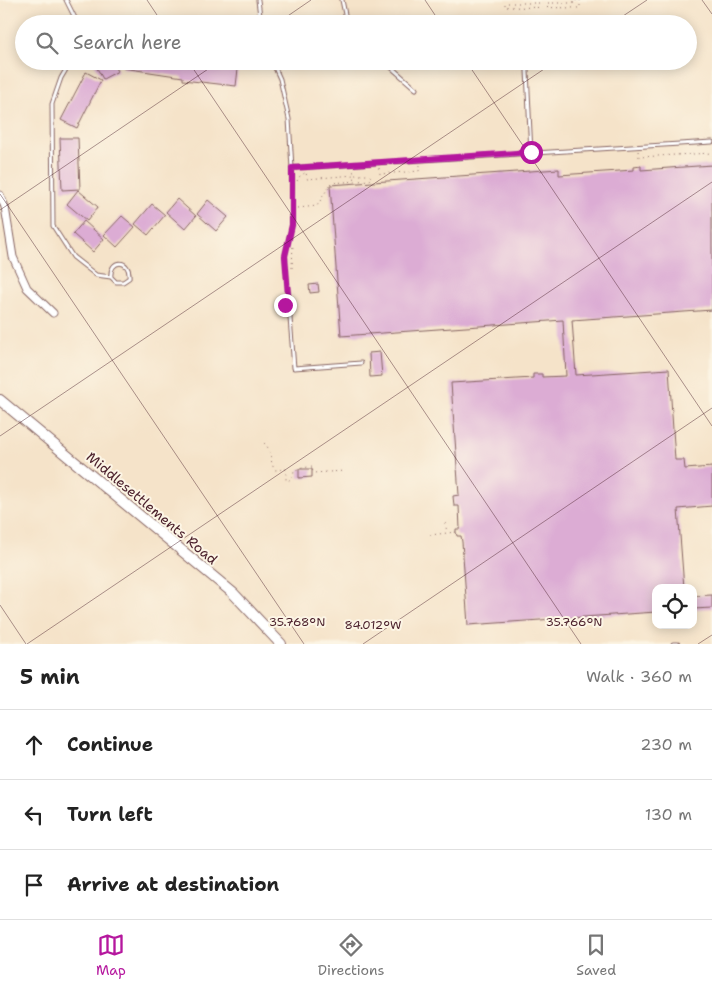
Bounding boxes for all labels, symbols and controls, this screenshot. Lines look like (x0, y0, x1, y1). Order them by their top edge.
search box (15, 15, 697, 70)
icon: search (33, 29, 61, 57)
text: Search here (73, 30, 182, 55)
route start (520, 141, 543, 164)
route end (274, 294, 297, 317)
street label: Middlesettlements Road (83, 448, 221, 568)
map controls (652, 584, 697, 629)
button: locate (652, 584, 697, 629)
text: 35.768°N (269, 614, 325, 630)
text: 35.766°N (546, 614, 602, 630)
text: 84.012°W (345, 617, 401, 633)
text: 5 min (20, 663, 80, 691)
text: Walk · 360 m (586, 666, 692, 687)
icon: ahead (20, 731, 48, 759)
text: Continue (67, 732, 153, 757)
text: 230 m (640, 734, 692, 755)
icon: left (20, 801, 48, 829)
text: Turn left (67, 802, 153, 827)
text: 130 m (645, 804, 692, 825)
icon: arrive (20, 871, 48, 899)
text: Arrive at destination (67, 872, 279, 897)
tab: Map (96, 931, 126, 979)
tab: Directions (318, 931, 384, 979)
tab: Saved (576, 931, 616, 979)

